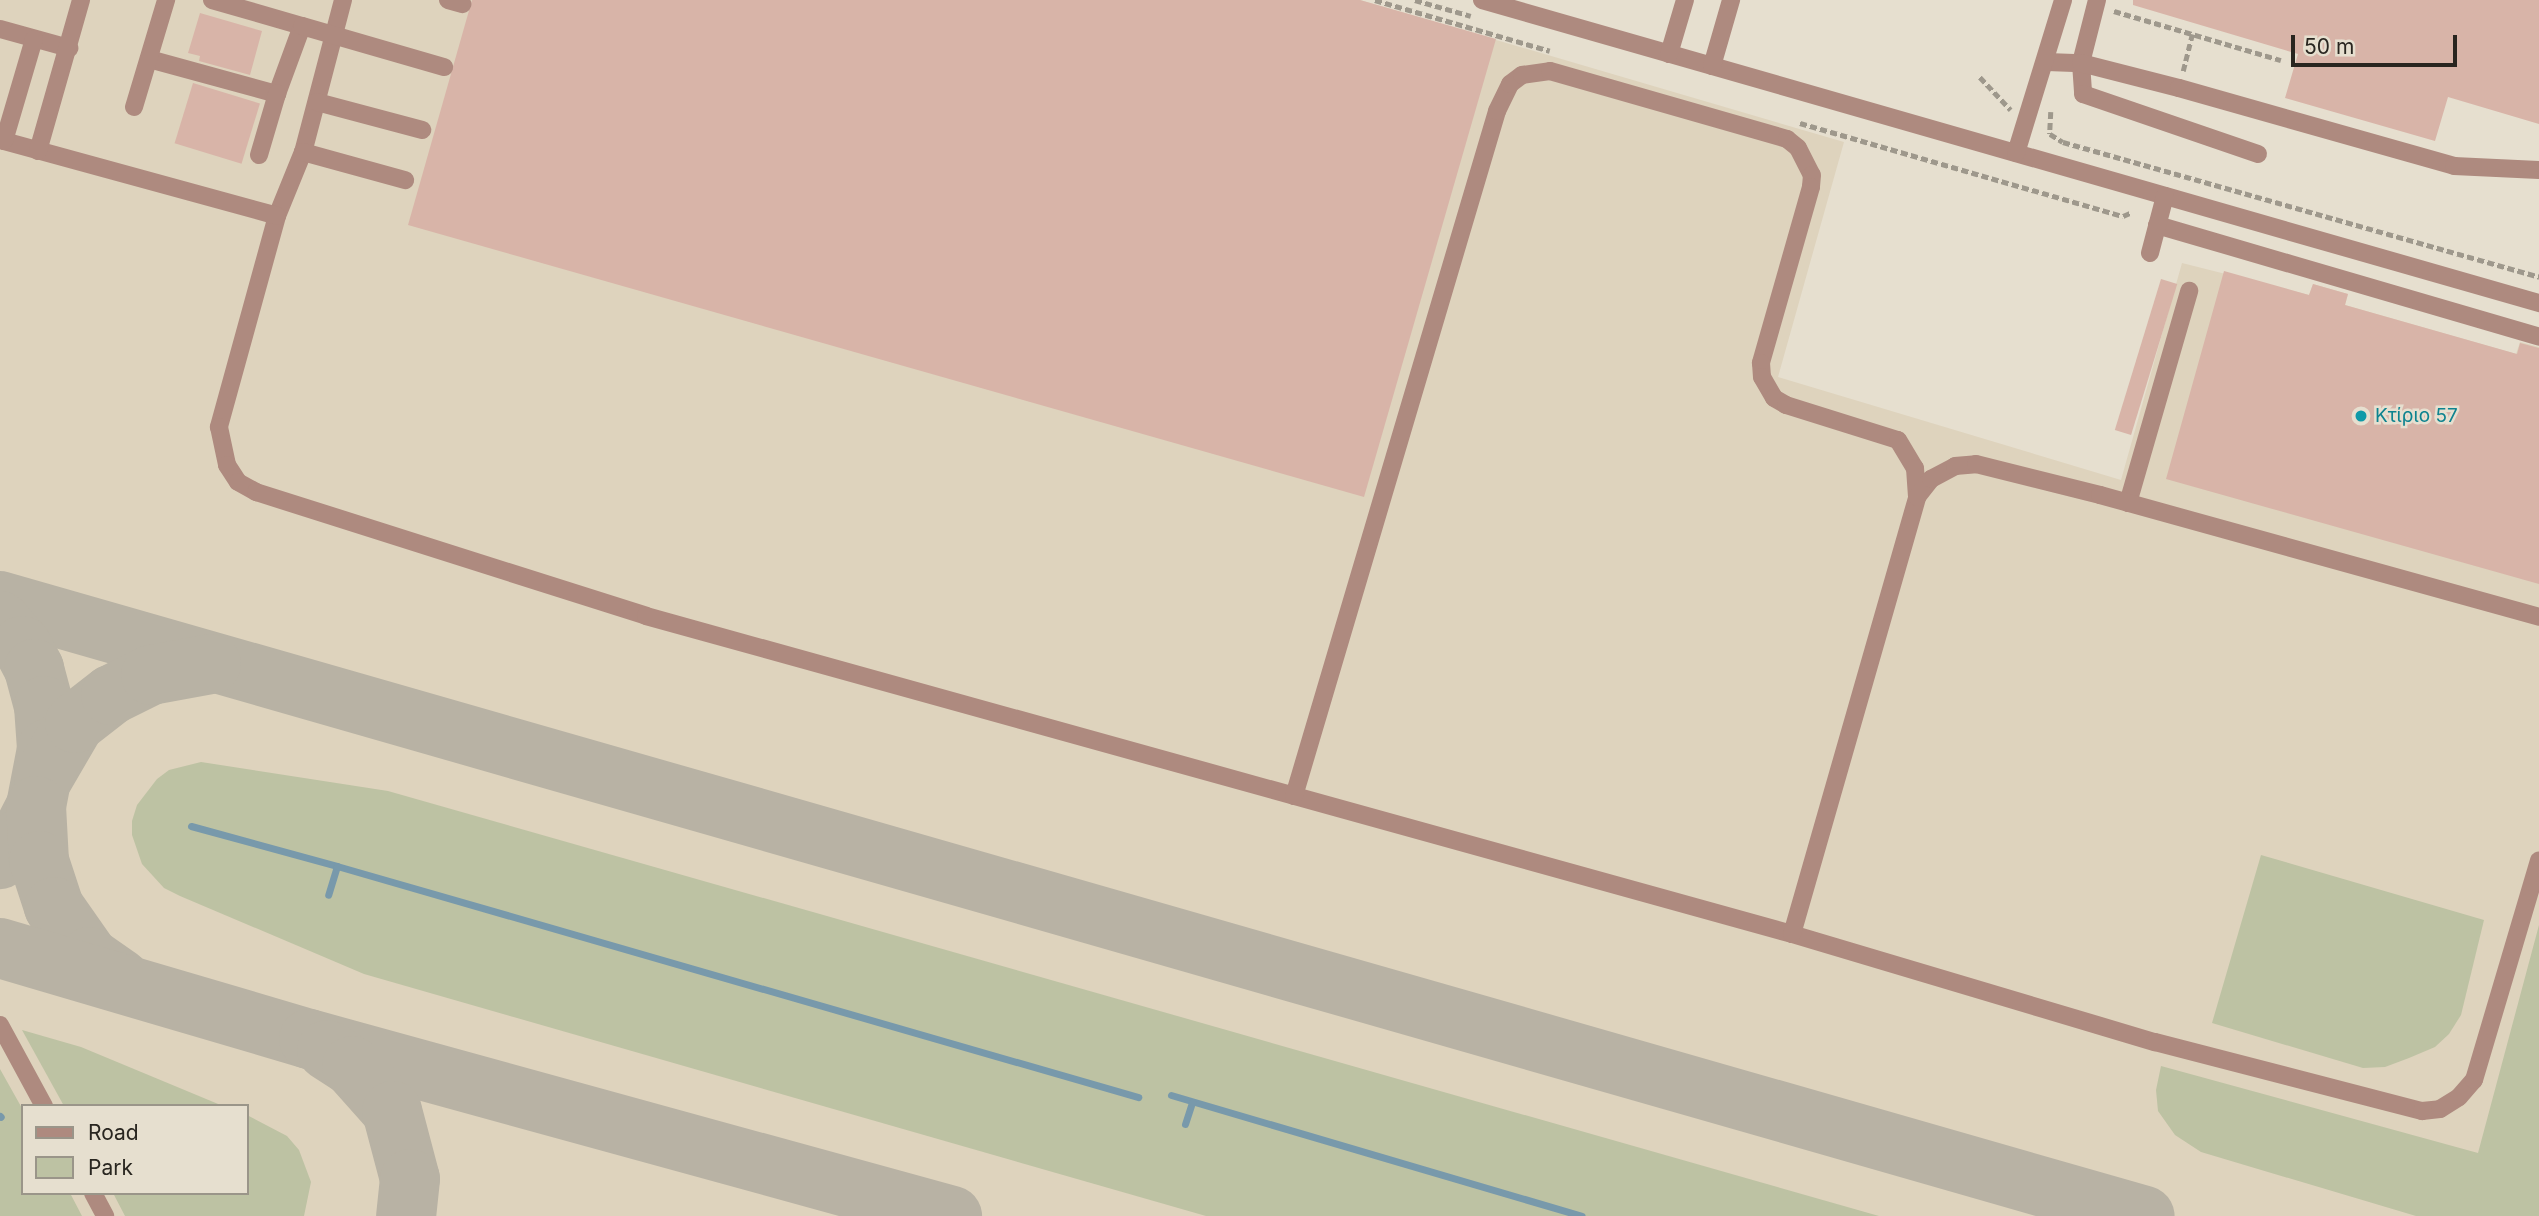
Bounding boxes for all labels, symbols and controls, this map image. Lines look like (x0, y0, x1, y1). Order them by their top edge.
scale bar (2294, 21, 2460, 65)
text: 50 m (2304, 34, 2354, 59)
place label: Κτίριο 57 (2375, 405, 2458, 427)
marker: Κτίριο 57 (2353, 408, 2369, 424)
legend (21, 1104, 248, 1195)
text: Road (88, 1120, 139, 1145)
text: Park (88, 1155, 133, 1180)

